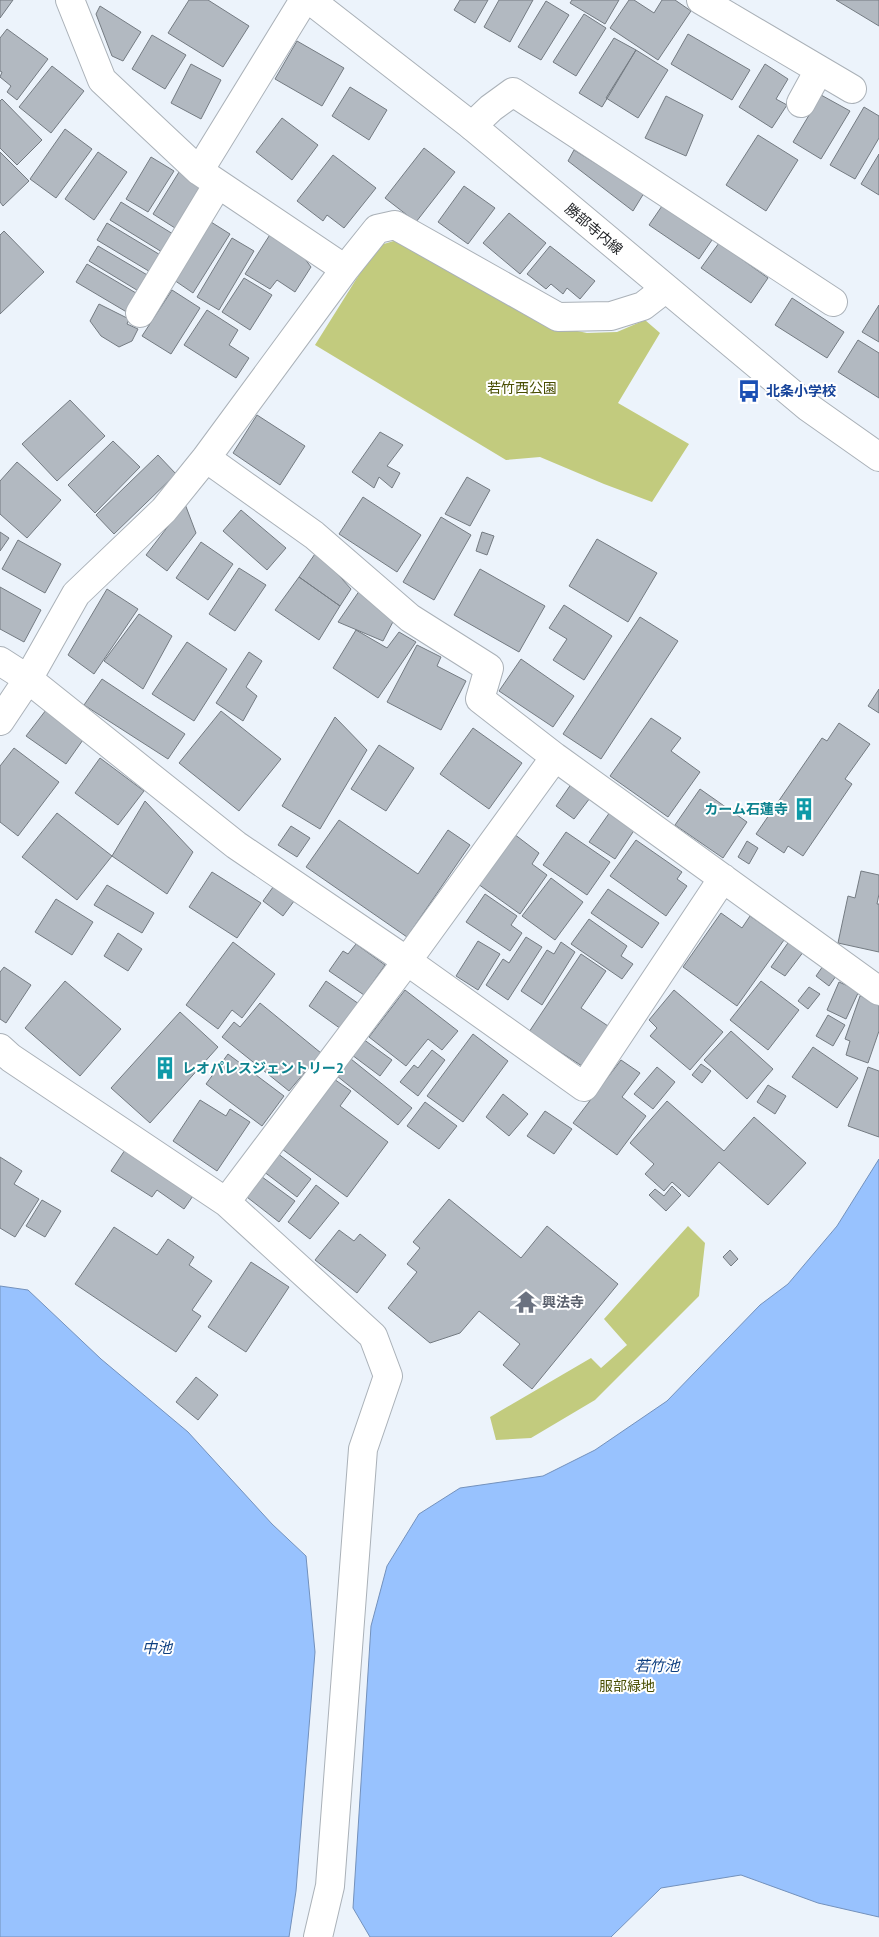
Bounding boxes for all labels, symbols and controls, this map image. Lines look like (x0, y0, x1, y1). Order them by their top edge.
street label: 勝部寺内線 (561, 200, 627, 258)
bus stop icon: 北条小学校 (736, 378, 762, 404)
park label: 若竹西公園 (487, 379, 557, 397)
place label: 北条小学校 (766, 382, 836, 400)
building icon: カーム石蓮寺 (791, 796, 817, 822)
place label: カーム石蓮寺 (704, 800, 788, 818)
building icon: レオパレスジェントリー2 (152, 1055, 178, 1081)
place label: レオパレスジェントリー2 (182, 1059, 344, 1077)
temple icon: 興法寺 (513, 1289, 539, 1315)
place label: 興法寺 (542, 1293, 584, 1311)
water label: 中池 (142, 1638, 174, 1657)
water label: 若竹池 (634, 1656, 681, 1675)
park label: 服部緑地 (599, 1677, 655, 1695)

